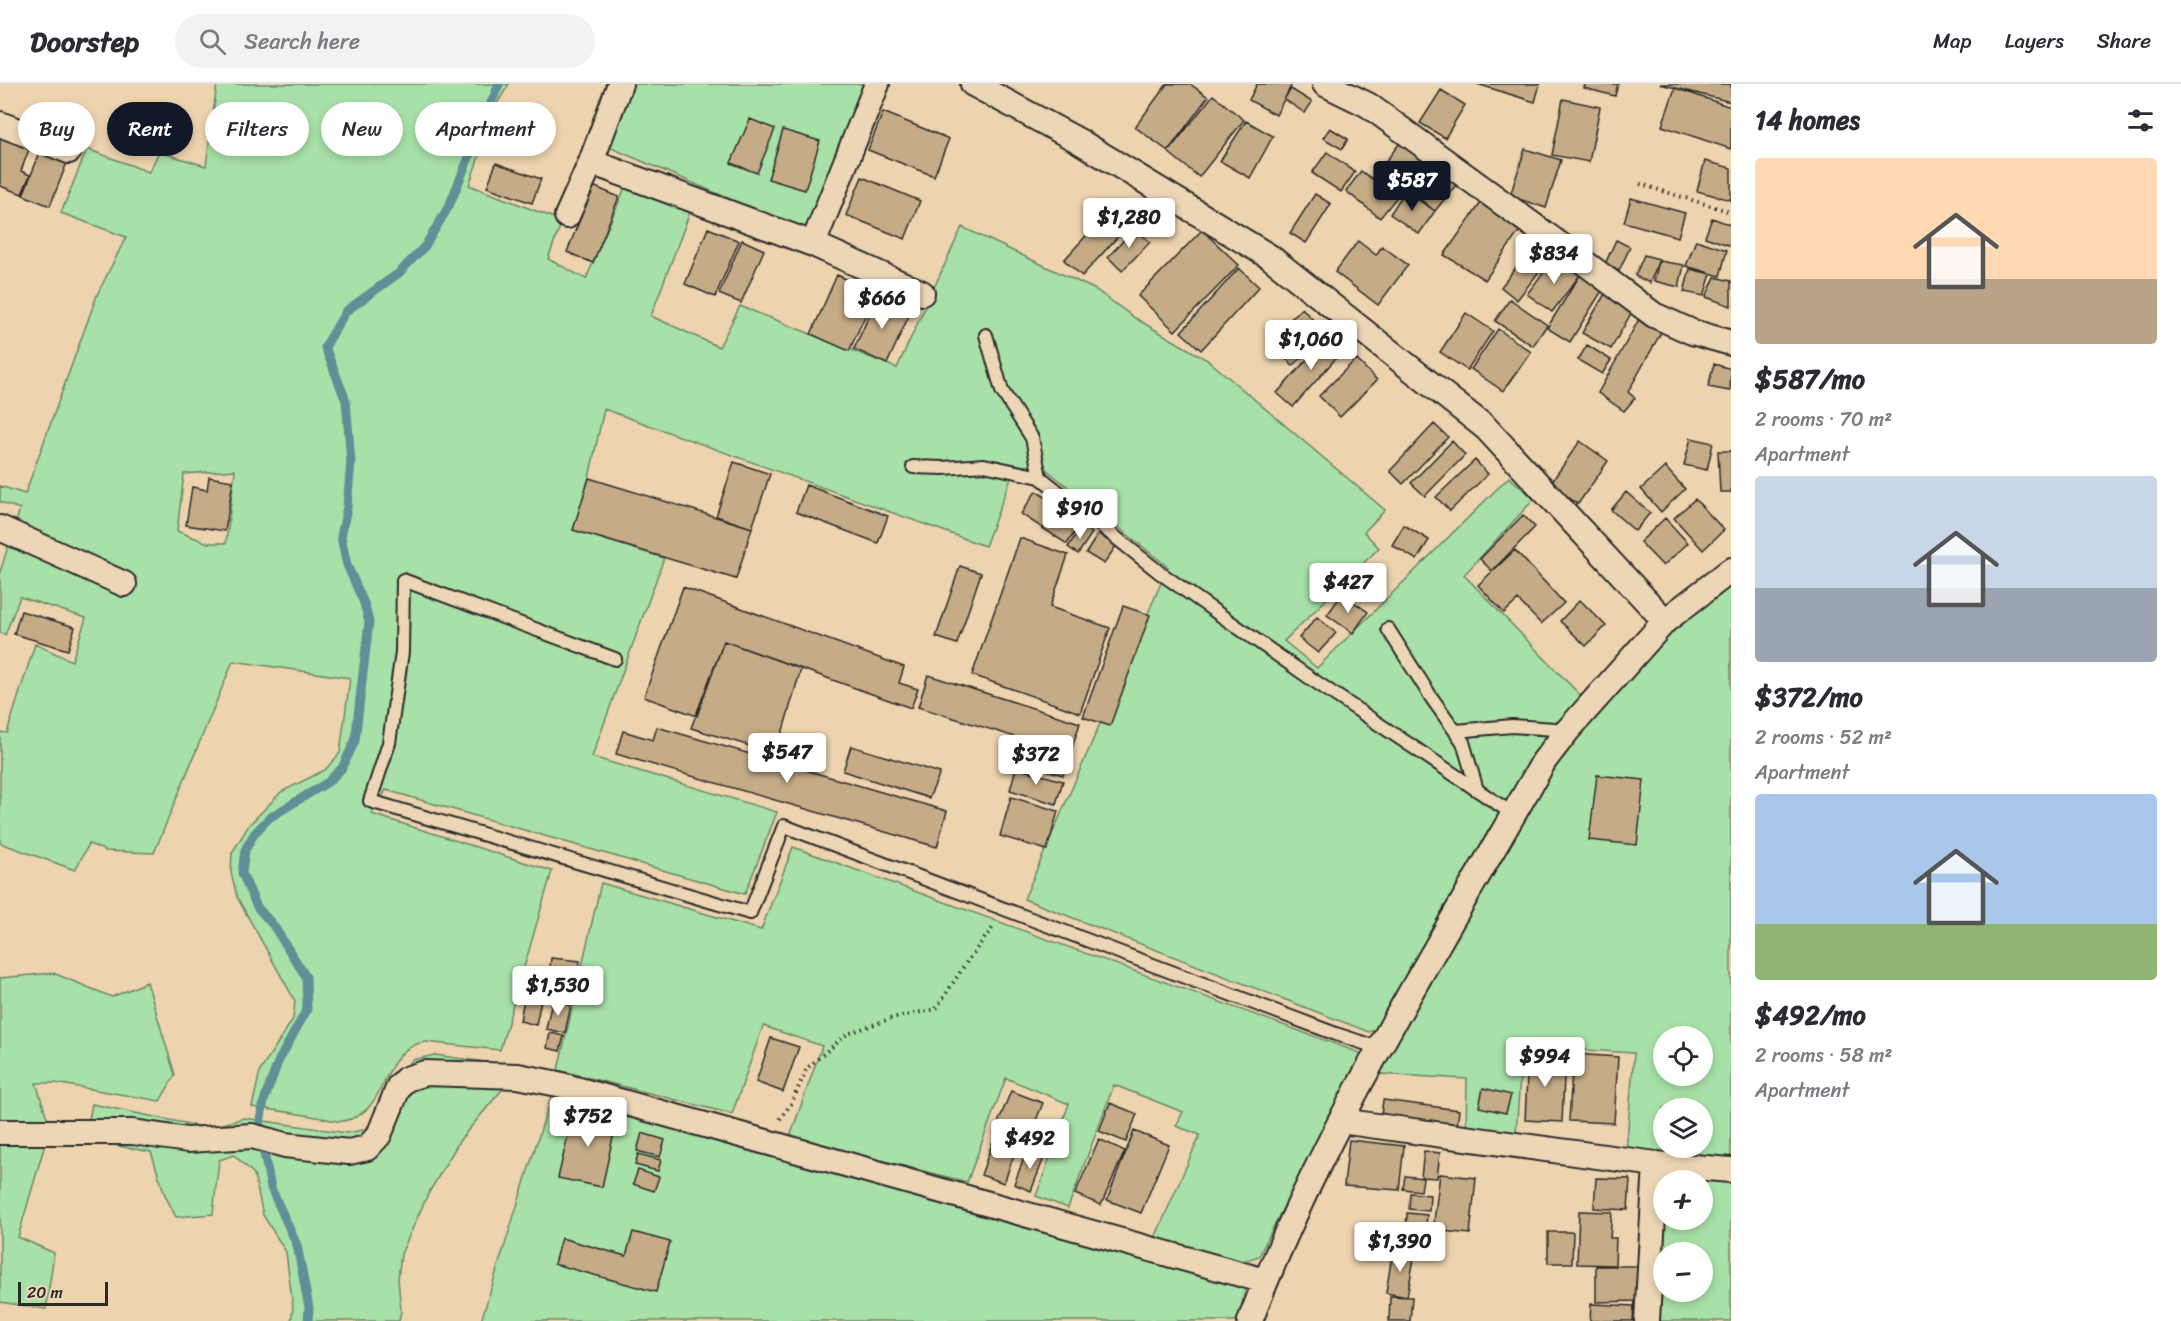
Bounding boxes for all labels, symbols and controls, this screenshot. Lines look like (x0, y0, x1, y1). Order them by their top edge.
search box (175, 14, 595, 68)
text: Doorstep (30, 17, 139, 66)
text: Search here (244, 22, 360, 61)
text: Map (1933, 22, 1972, 60)
text: Layers (2005, 22, 2064, 60)
text: Share (2097, 22, 2151, 60)
icon: search (196, 25, 229, 58)
text: 14 homes (1755, 97, 1860, 143)
chip: Buy (18, 102, 95, 156)
chip: Rent (107, 102, 193, 156)
chip: Filters (205, 102, 309, 156)
chip: New (321, 102, 403, 156)
chip: Apartment (415, 102, 556, 156)
icon: filters (2124, 104, 2157, 137)
pin: $587 (1376, 161, 1448, 212)
text: $587 (1387, 163, 1437, 198)
icon: home (1902, 197, 2010, 305)
pin: $1,280 (1080, 198, 1178, 249)
text: $1,280 (1097, 200, 1161, 235)
pin: $834 (1518, 234, 1590, 285)
text: $834 (1530, 236, 1579, 271)
pin: $666 (846, 279, 918, 330)
text: $666 (858, 281, 906, 316)
pin: $1,060 (1262, 320, 1360, 371)
text: $1,060 (1279, 322, 1343, 357)
text: $587/mo (1755, 356, 1865, 402)
text: 2 rooms · 70 m² (1755, 402, 1892, 437)
text: Apartment (1755, 437, 1849, 472)
pin: $910 (1044, 489, 1116, 540)
text: $910 (1057, 491, 1103, 526)
icon: home (1902, 515, 2010, 623)
pin: $427 (1312, 563, 1384, 614)
text: $427 (1324, 565, 1372, 600)
text: $372/mo (1755, 674, 1863, 720)
text: 2 rooms · 52 m² (1755, 720, 1892, 755)
pin: $547 (751, 733, 823, 784)
text: $547 (762, 735, 812, 770)
pin: $372 (1000, 735, 1072, 786)
text: $372 (1012, 737, 1060, 772)
text: Apartment (1755, 755, 1849, 790)
icon: home (1902, 833, 2010, 941)
pin: $1,530 (509, 966, 607, 1017)
text: $1,530 (526, 968, 590, 1003)
text: $492/mo (1755, 992, 1866, 1038)
map controls (1653, 1026, 1713, 1302)
button: locate (1653, 1026, 1713, 1086)
pin: $994 (1509, 1037, 1581, 1088)
text: 2 rooms · 58 m² (1755, 1038, 1892, 1073)
text: $994 (1520, 1039, 1570, 1074)
text: Apartment (1755, 1073, 1849, 1108)
pin: $752 (552, 1097, 624, 1148)
button: layers (1653, 1098, 1713, 1158)
text: $752 (564, 1099, 612, 1134)
pin: $492 (994, 1119, 1066, 1170)
text: $492 (1005, 1121, 1055, 1156)
button: + (1653, 1170, 1713, 1230)
pin: $1,390 (1351, 1222, 1449, 1273)
text: $1,390 (1368, 1224, 1432, 1259)
button: − (1653, 1242, 1713, 1302)
text: 20 m (27, 1278, 63, 1307)
scale bar (18, 1279, 108, 1306)

